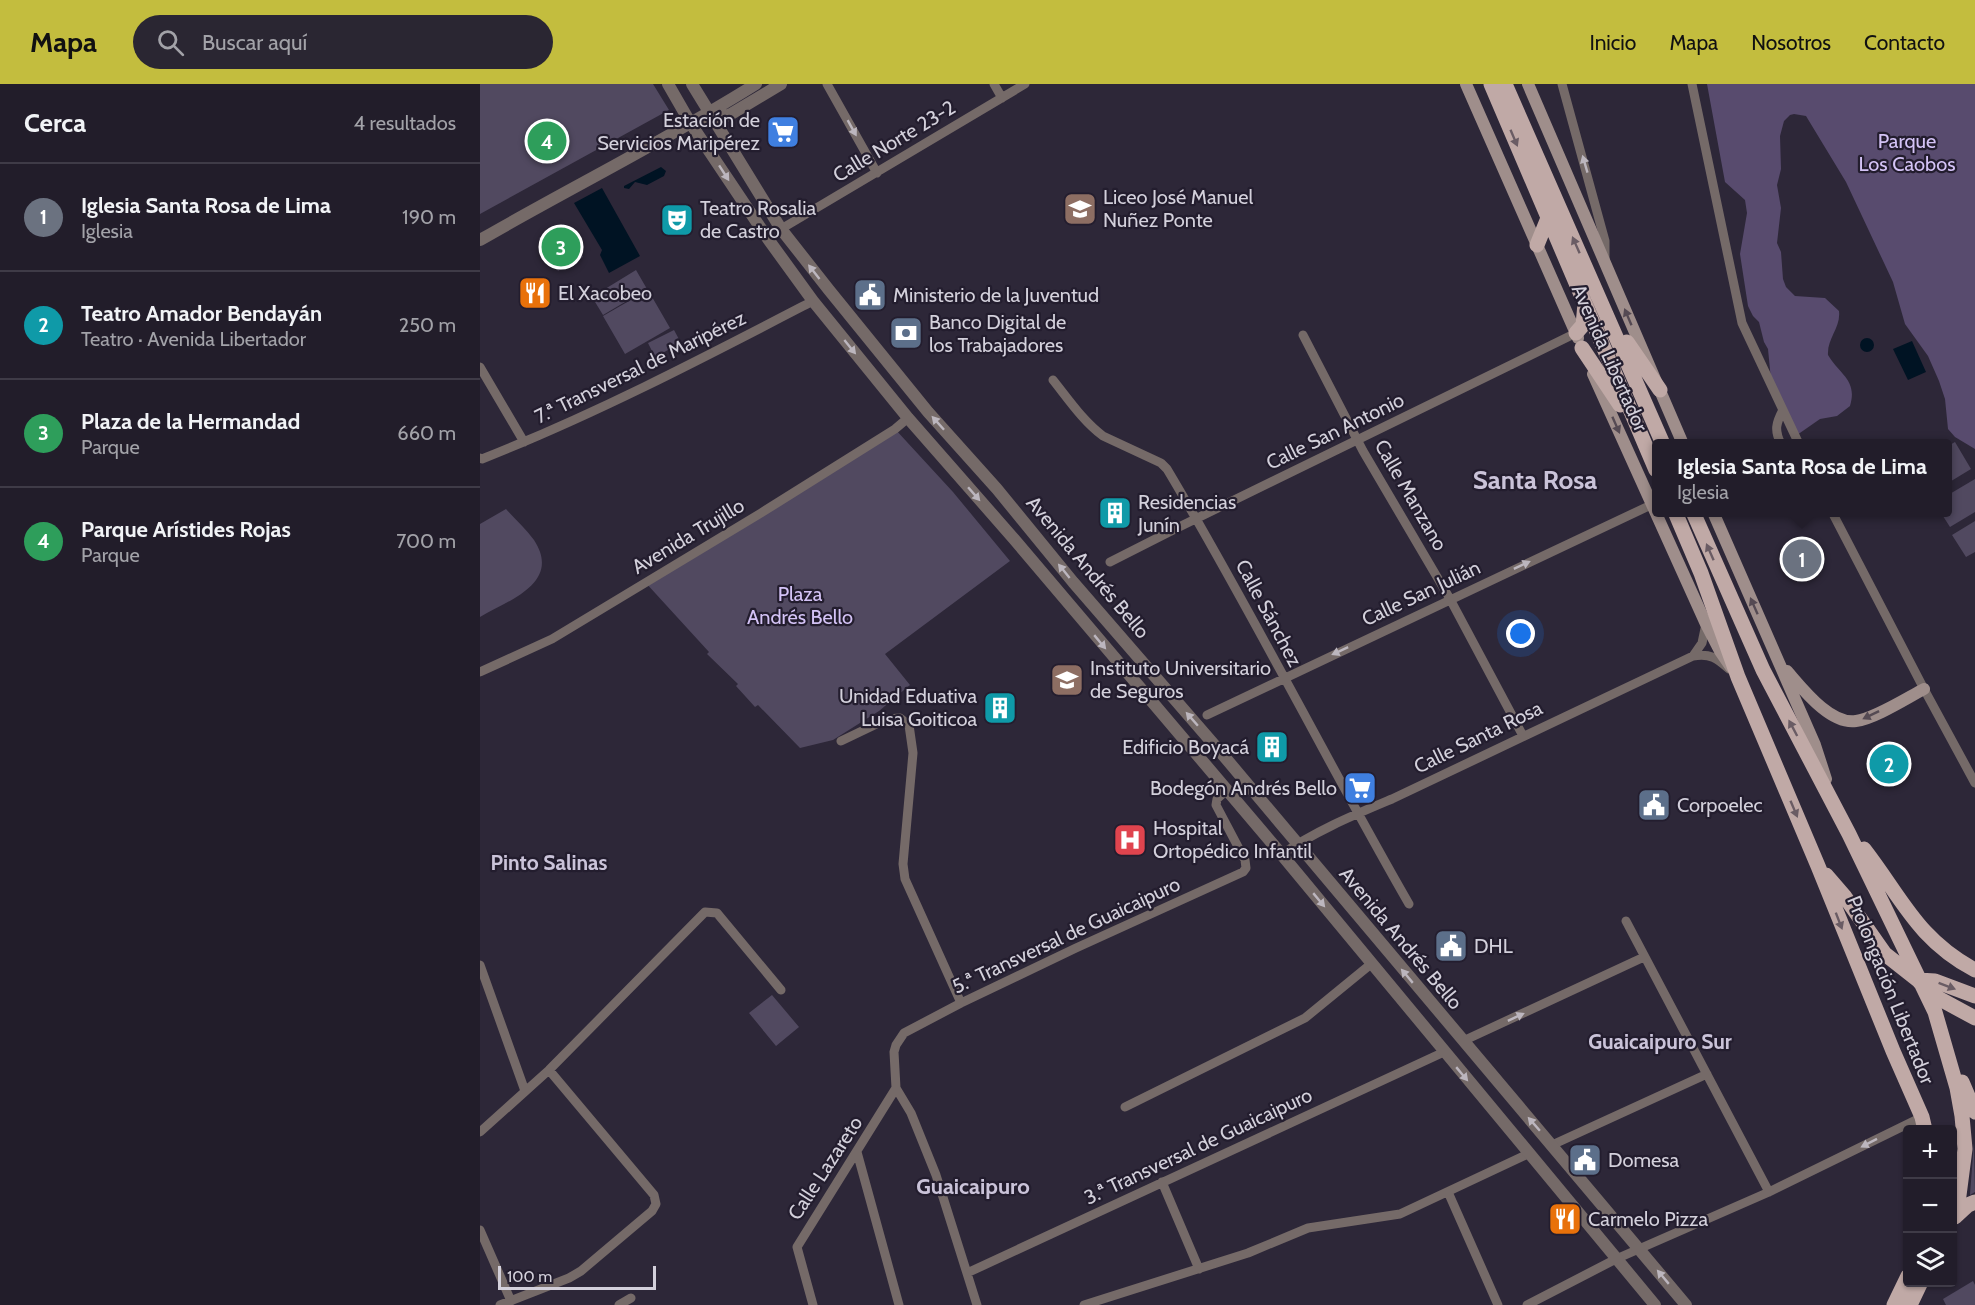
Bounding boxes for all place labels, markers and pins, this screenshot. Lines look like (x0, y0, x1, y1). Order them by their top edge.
place label: Estación de Servicios Maripérez (597, 108, 760, 155)
supermarket icon: Estación de Servicios Maripérez (765, 114, 801, 150)
pin: 4 (528, 118, 566, 164)
place label: Liceo José Manuel Nuñez Ponte (1103, 185, 1253, 232)
school or university icon: Liceo José Manuel Nuñez Ponte (1062, 191, 1098, 227)
place label: Teatro Rosalia de Castro (700, 196, 817, 243)
theatre icon: Teatro Rosalia de Castro (659, 202, 695, 238)
pin: 3 (542, 224, 580, 270)
restaurant icon: El Xacobeo (517, 275, 553, 311)
public building icon: Ministerio de la Juventud (852, 277, 888, 313)
place label: El Xacobeo (558, 281, 652, 305)
place label: Ministerio de la Juventud (893, 283, 1099, 307)
place label: Banco Digital de los Trabajadores (929, 310, 1066, 357)
bank icon: Banco Digital de los Trabajadores (888, 315, 924, 351)
place label: Residencias Junín (1137, 490, 1236, 537)
building icon: Residencias Junín (1097, 495, 1133, 531)
pin: 1 (1782, 536, 1822, 582)
place label: Instituto Universitario de Seguros (1090, 656, 1271, 703)
school or university icon: Instituto Universitario de Seguros (1049, 662, 1085, 698)
place label: Unidad Eduativa Luisa Goiticoa (839, 684, 977, 731)
building icon: Unidad Eduativa Luisa Goiticoa (982, 690, 1018, 726)
building icon: Edificio Boyacá (1254, 729, 1290, 765)
place label: Edificio Boyacá (1122, 735, 1249, 759)
pin: 2 (1870, 742, 1908, 786)
supermarket icon: Bodegón Andrés Bello (1342, 770, 1378, 806)
place label: Bodegón Andrés Bello (1150, 776, 1337, 800)
public building icon: Corpoelec (1636, 787, 1672, 823)
place label: Corpoelec (1677, 793, 1763, 817)
place label: Hospital Ortopédico Infantil (1153, 816, 1313, 863)
hospital icon: Hospital Ortopédico Infantil (1112, 822, 1148, 858)
public building icon: DHL (1433, 928, 1469, 964)
place label: DHL (1474, 934, 1513, 958)
public building icon: Domesa (1567, 1142, 1603, 1178)
place label: Domesa (1608, 1148, 1679, 1172)
restaurant icon: Carmelo Pizza (1547, 1201, 1583, 1237)
place label: Carmelo Pizza (1588, 1207, 1709, 1231)

